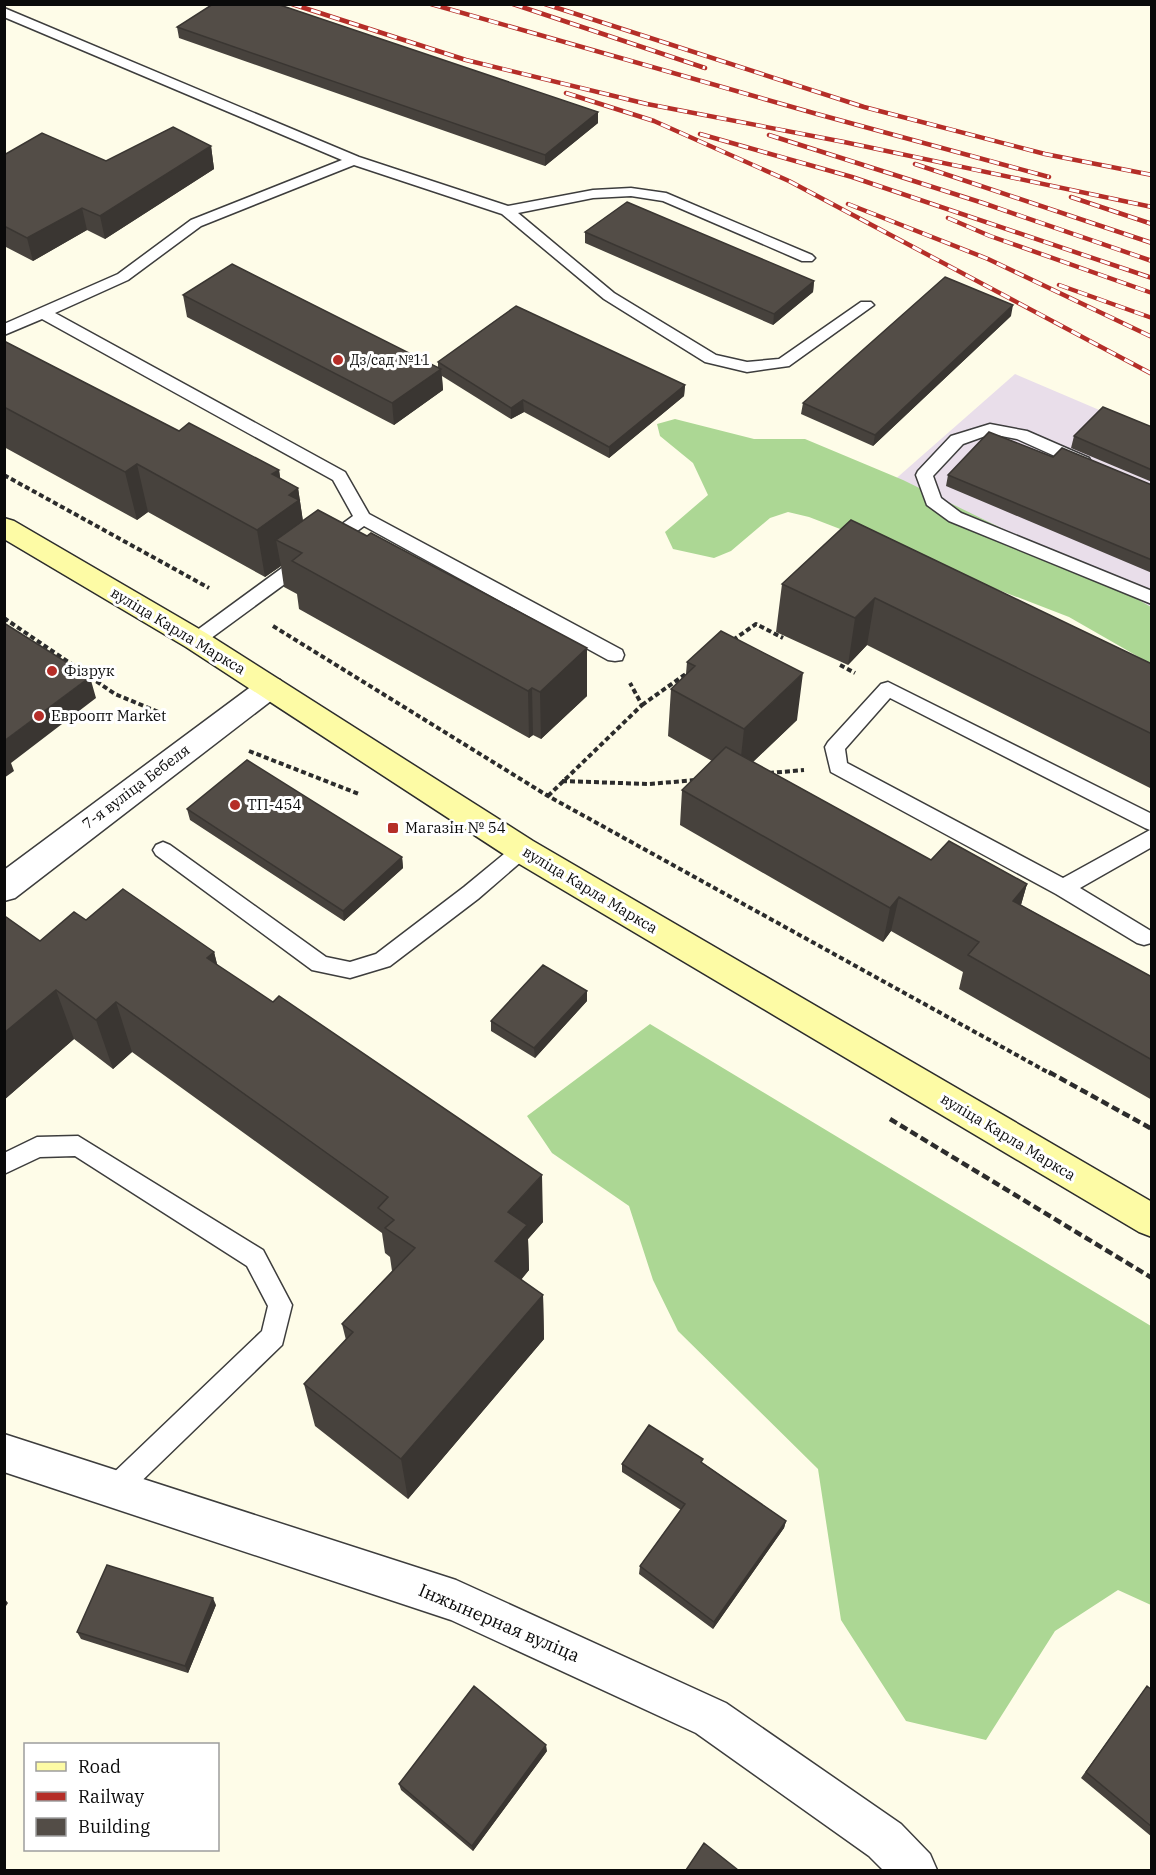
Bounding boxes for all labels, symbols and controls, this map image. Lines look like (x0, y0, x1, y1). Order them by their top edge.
place label: Дз/сад №11 (350, 351, 430, 369)
marker: Дз/сад №11 (331, 353, 345, 367)
street label: вуліца Карла Маркса (107, 583, 249, 678)
place label: Фізрук (64, 661, 115, 680)
marker: Фізрук (45, 664, 59, 678)
place label: Евроопт Market (51, 706, 166, 725)
marker: Евроопт Market (32, 709, 46, 723)
street label: 7-я вуліца Бебеля (78, 740, 193, 833)
place label: ТП-454 (247, 795, 301, 814)
marker: ТП-454 (228, 798, 242, 812)
place label: Магазін № 54 (405, 818, 506, 837)
marker: Магазін № 54 (386, 821, 400, 835)
street label: вуліца Карла Маркса (519, 842, 661, 937)
street label: вуліца Карла Маркса (937, 1089, 1079, 1184)
street label: Інжынерная вуліца (415, 1578, 583, 1667)
legend (24, 1743, 219, 1851)
text: Road (78, 1755, 121, 1778)
text: Railway (78, 1785, 144, 1808)
text: Building (78, 1815, 150, 1838)

